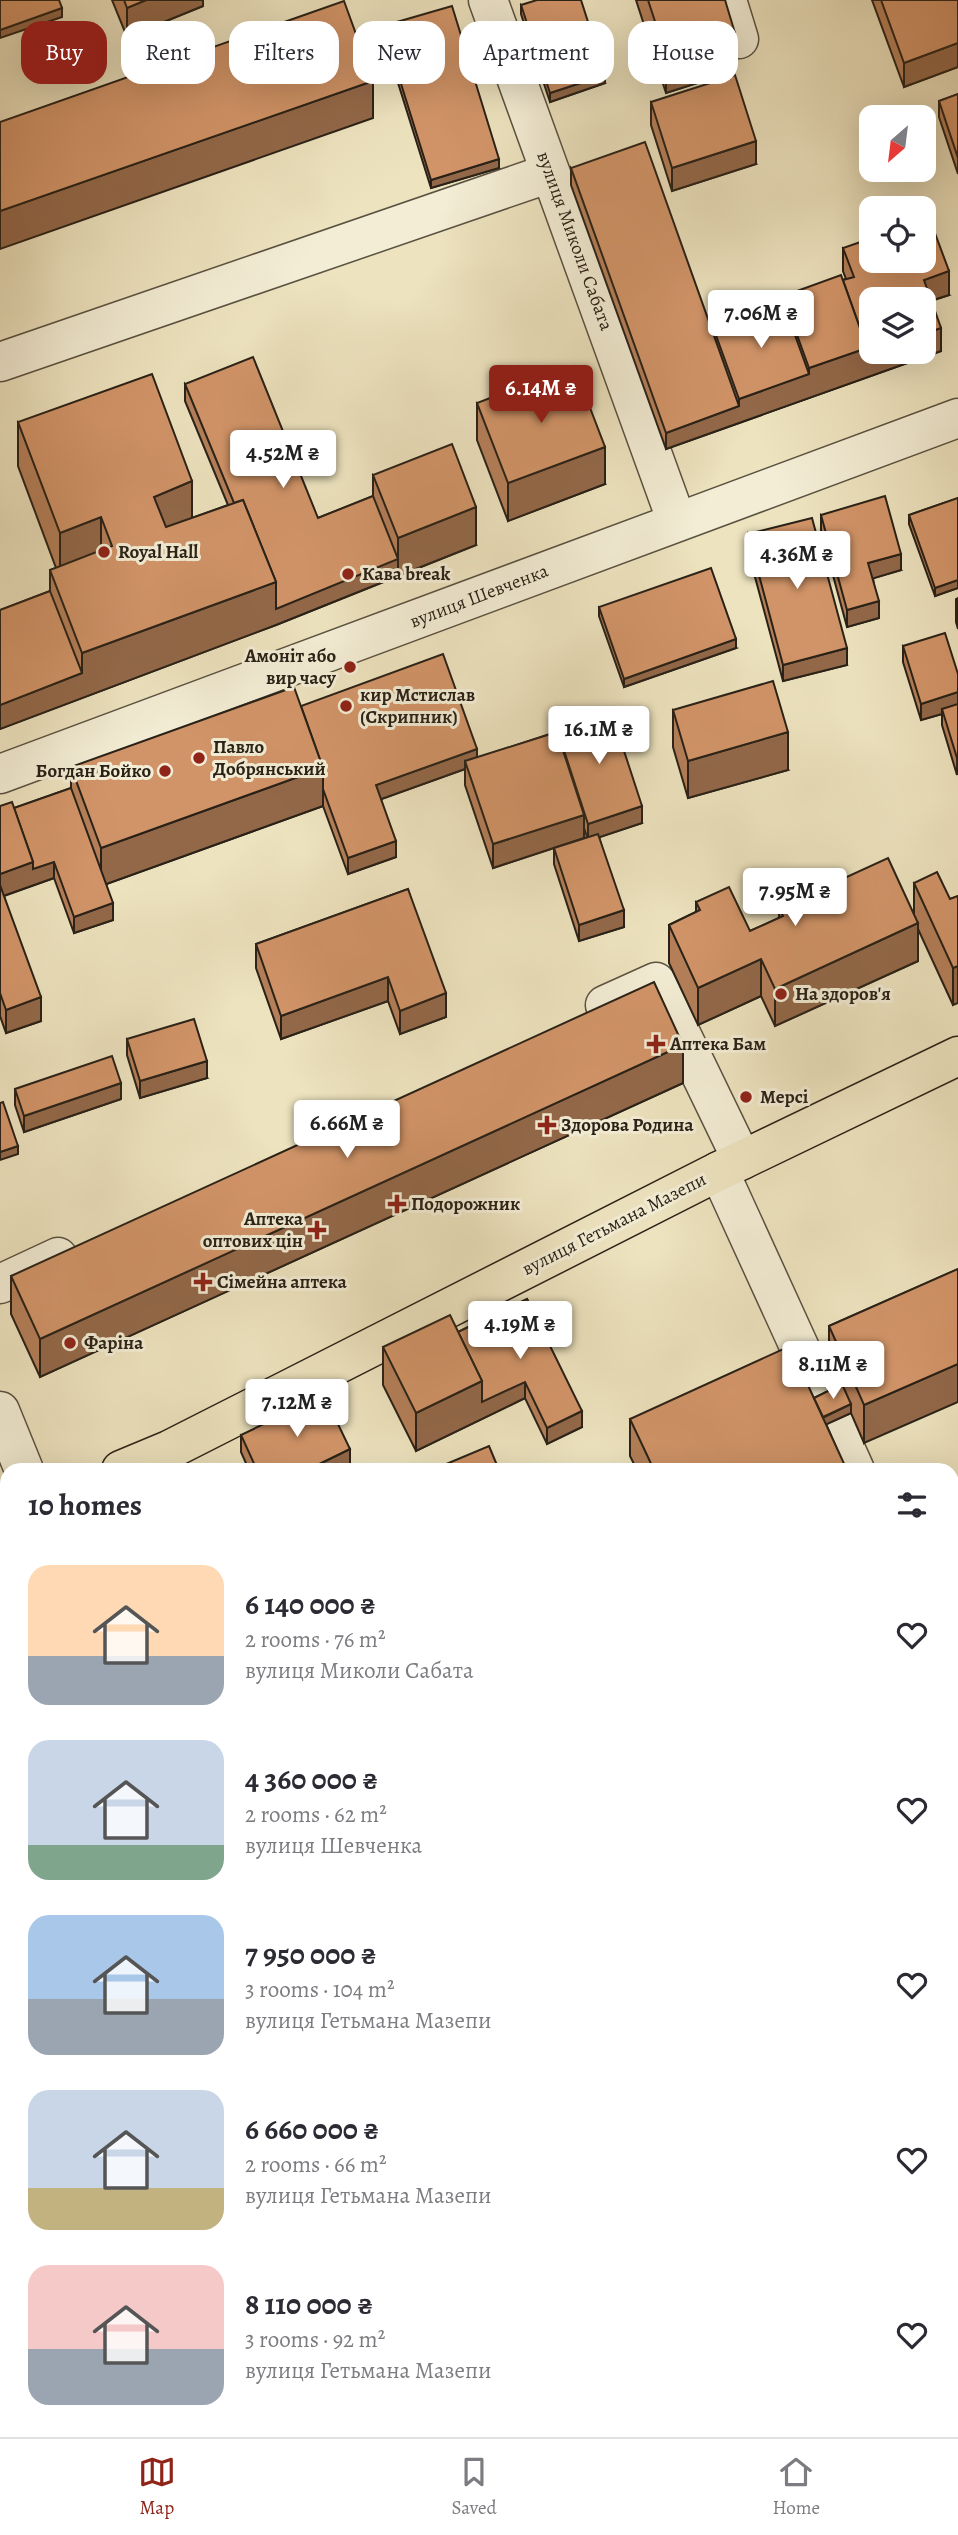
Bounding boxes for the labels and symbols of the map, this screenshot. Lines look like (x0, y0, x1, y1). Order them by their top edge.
north arrow (859, 105, 936, 182)
street label: вулиця Миколи Сабата (531, 148, 620, 334)
pin: 7.06M ₴ (696, 290, 826, 350)
pin: 6.14M ₴ (476, 366, 606, 425)
pin: 4.52M ₴ (218, 430, 348, 490)
pin: 4.36M ₴ (732, 532, 862, 591)
place label: Royal Hall (118, 539, 198, 565)
marker: Royal Hall (96, 544, 112, 560)
street label: вулиця Шевченка (406, 558, 552, 634)
place label: Кава break (362, 561, 451, 587)
marker: Кава break (340, 566, 356, 582)
place label: Амоніт або вир часу (244, 643, 337, 691)
marker: Амоніт або вир часу (342, 659, 358, 675)
place label: кир Мстислав (Скрипник) (360, 682, 475, 730)
marker: кир Мстислав (Скрипник) (338, 698, 354, 714)
pin: 16.1M ₴ (534, 706, 664, 766)
place label: Павло Добрянський (213, 734, 326, 782)
marker: Павло Добрянський (191, 750, 207, 766)
place label: Богдан Бойко (36, 758, 151, 784)
marker: Богдан Бойко (157, 763, 173, 779)
pin: 7.95M ₴ (730, 869, 860, 928)
place label: На здоров'я (795, 981, 891, 1007)
marker: На здоров'я (773, 986, 789, 1002)
place label: Аптека Бам (669, 1031, 766, 1057)
marker: Аптека Бам (648, 1036, 664, 1052)
place label: Мерсі (760, 1084, 809, 1110)
marker: Мерсі (738, 1089, 754, 1105)
pin: 6.66M ₴ (282, 1100, 412, 1160)
place label: Здорова Родина (561, 1112, 694, 1138)
marker: Здорова Родина (539, 1117, 555, 1133)
street label: вулиця Гетьмана Мазепи (517, 1166, 711, 1282)
place label: Подорожник (411, 1191, 520, 1217)
marker: Подорожник (389, 1196, 405, 1212)
place label: Аптека оптових цін (203, 1206, 304, 1254)
marker: Аптека оптових цін (309, 1222, 325, 1238)
place label: Сімейна аптека (217, 1269, 348, 1295)
marker: Сімейна аптека (195, 1274, 211, 1290)
pin: 4.19M ₴ (455, 1302, 585, 1361)
place label: Фаріна (84, 1330, 144, 1356)
marker: Фаріна (62, 1335, 78, 1351)
pin: 8.11M ₴ (768, 1342, 898, 1401)
pin: 7.12M ₴ (232, 1380, 362, 1439)

